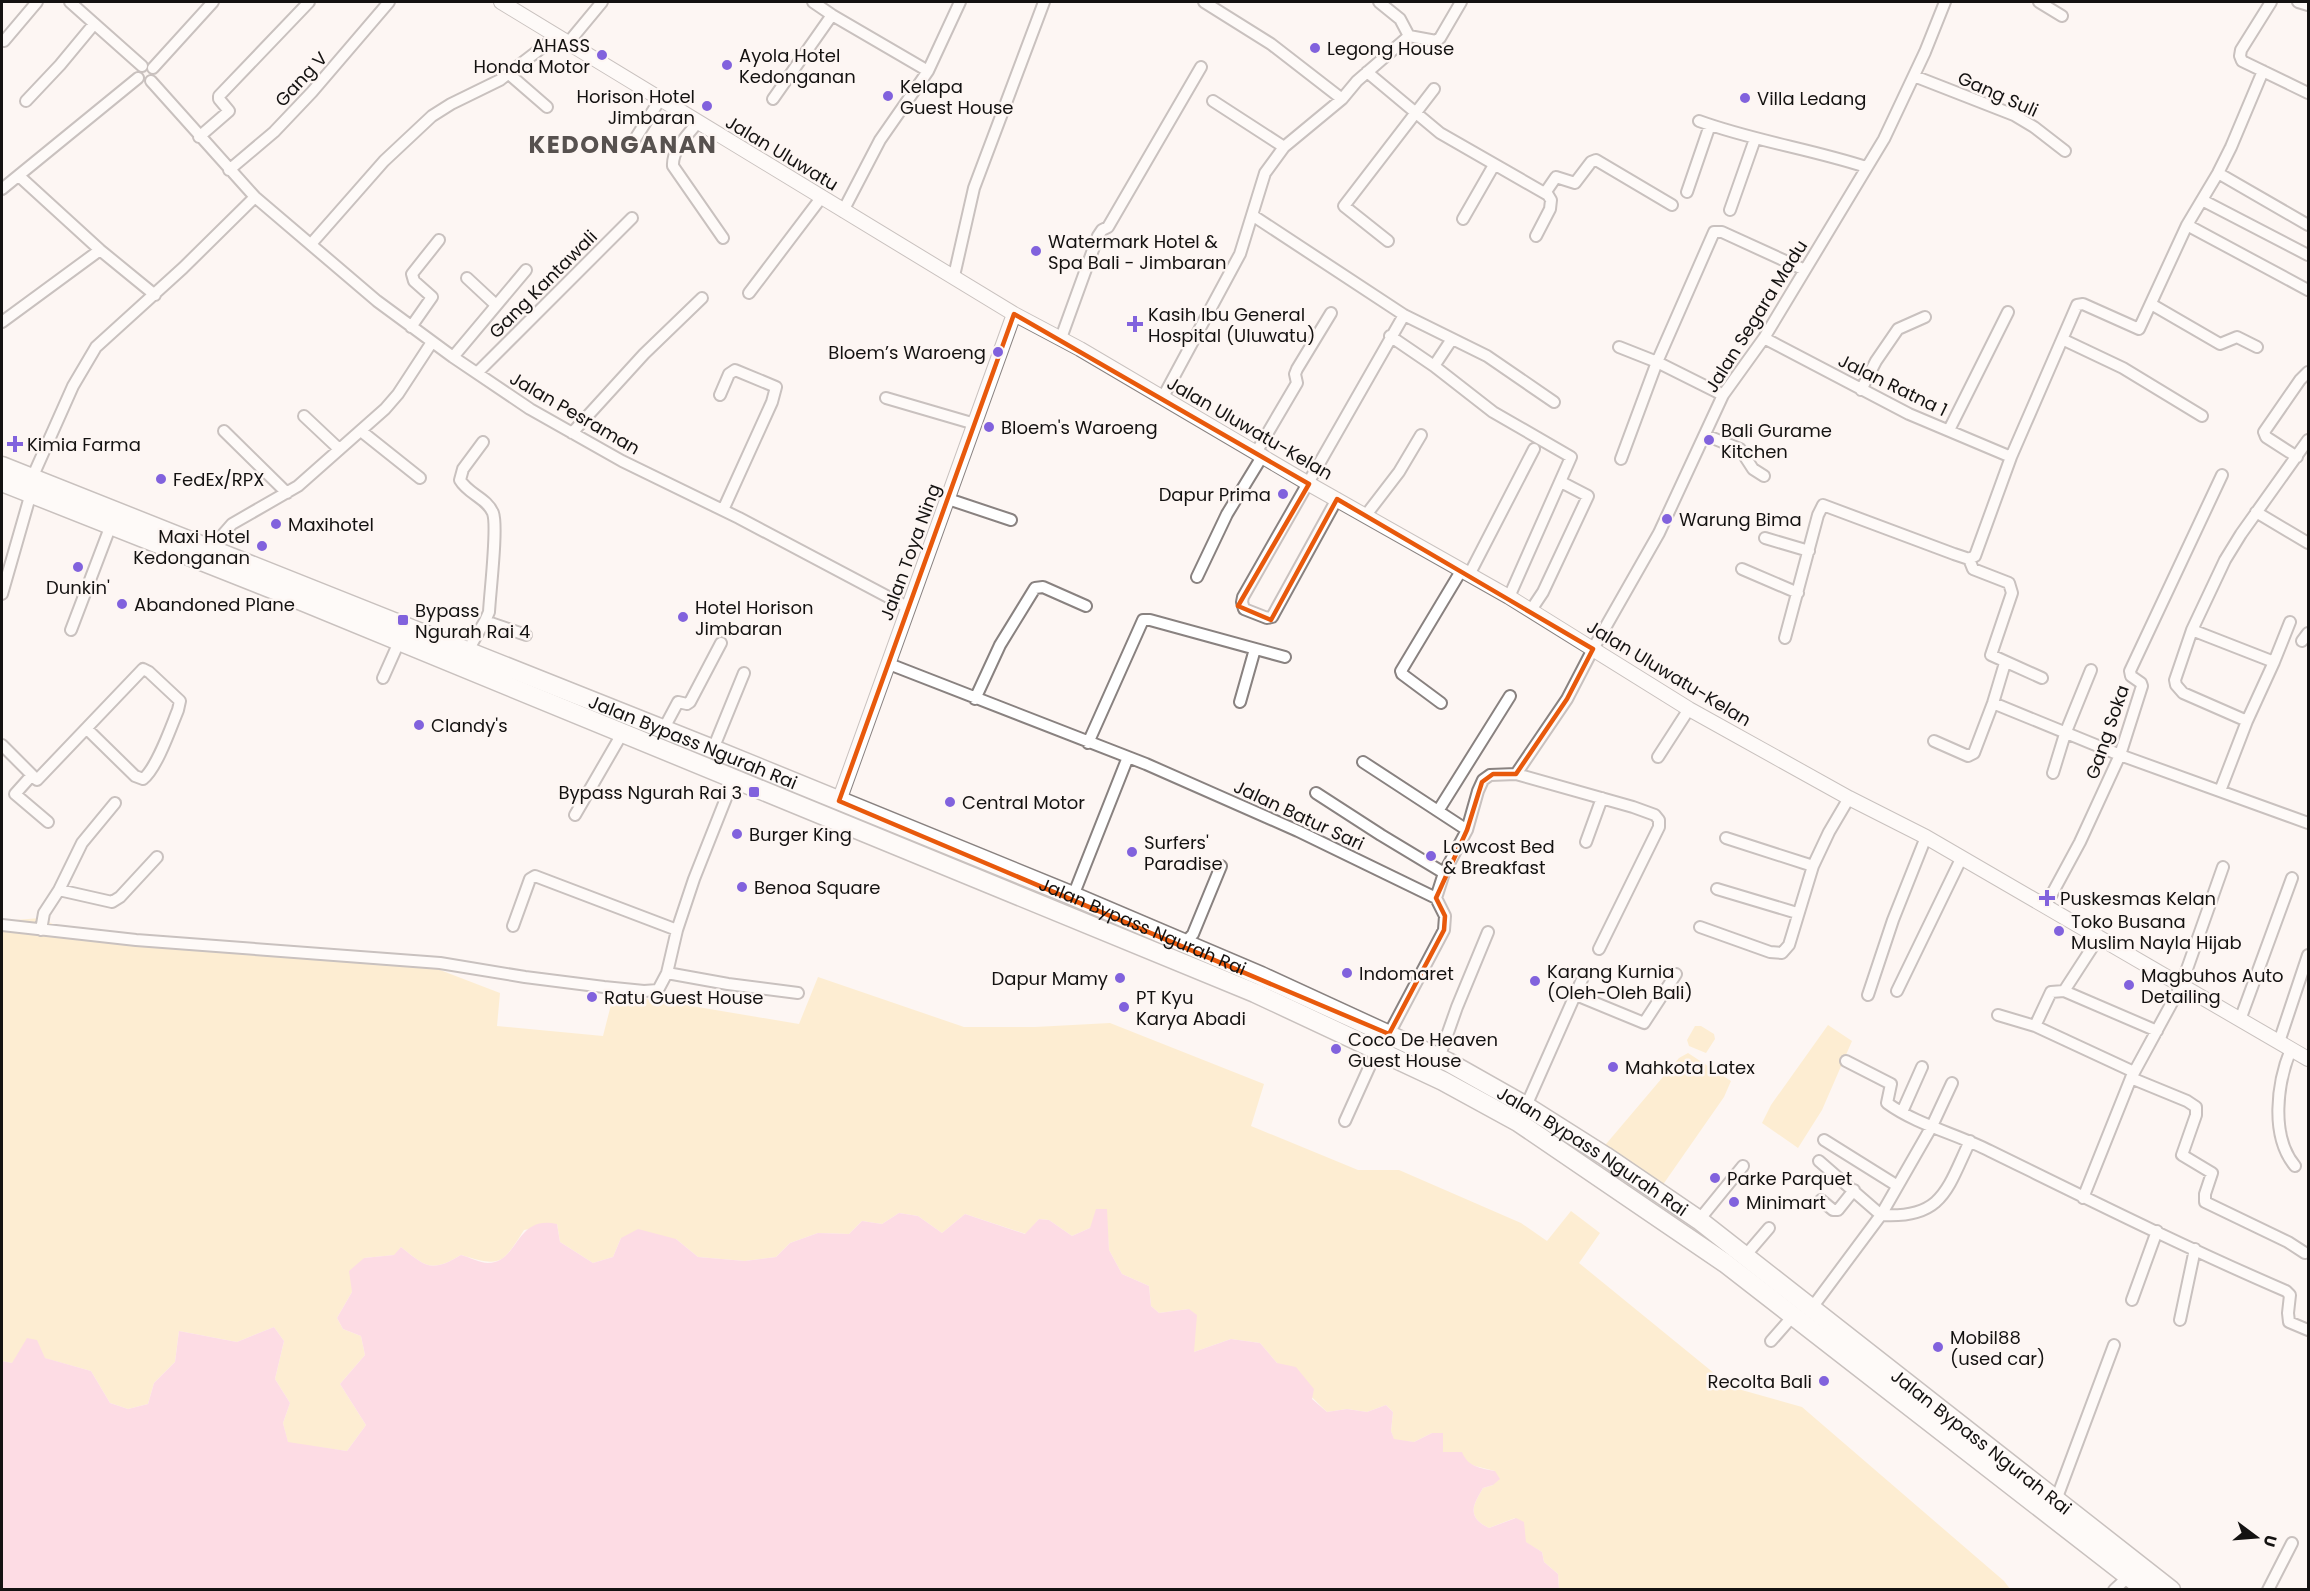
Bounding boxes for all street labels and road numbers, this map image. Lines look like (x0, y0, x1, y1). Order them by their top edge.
street label: Gang V (269, 46, 333, 112)
street label: Gang Suli (1954, 65, 2042, 123)
street label: Jalan Uluwatu (721, 109, 843, 197)
street label: Gang Kantawali (483, 224, 603, 344)
street label: Jalan Segara Madu (1699, 235, 1813, 397)
street label: Jalan Ratna 1 (1834, 348, 1952, 422)
street label: Jalan Pesraman (505, 365, 645, 461)
street label: Jalan Uluwatu-Kelan (1162, 370, 1338, 486)
street label: Jalan Toya Ning (874, 480, 946, 624)
street label: Jalan Uluwatu-Kelan (1582, 614, 1756, 732)
street label: Gang Soka (2079, 682, 2135, 782)
street label: Jalan Bypass Ngurah Rai (585, 688, 801, 795)
street label: Jalan Batur Sari (1230, 774, 1368, 856)
street label: Jalan Bypass Ngurah Rai (1035, 871, 1250, 981)
street label: Jalan Bypass Ngurah Rai (1493, 1080, 1693, 1222)
street label: Jalan Bypass Ngurah Rai (1886, 1363, 2077, 1520)

